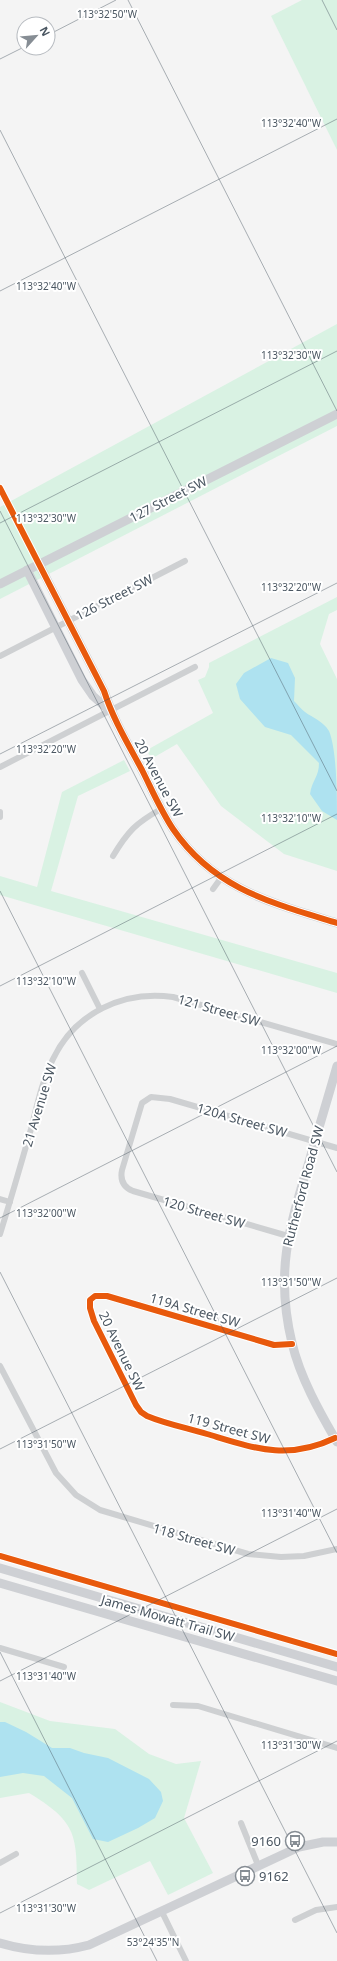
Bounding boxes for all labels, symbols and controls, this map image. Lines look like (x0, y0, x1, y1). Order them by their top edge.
text: 113°32'50"W (77, 7, 138, 21)
north arrow (16, 16, 56, 56)
text: N (37, 24, 54, 39)
text: 113°32'40"W (261, 116, 322, 130)
text: 113°32'40"W (16, 279, 77, 293)
text: 113°32'30"W (261, 348, 322, 362)
street label: 127 Street SW (126, 472, 210, 526)
text: 113°32'30"W (16, 511, 77, 525)
street label: 126 Street SW (72, 570, 156, 624)
text: 113°32'20"W (261, 580, 322, 594)
street label: 20 Avenue SW (131, 736, 187, 820)
text: 113°32'20"W (16, 742, 77, 756)
text: 113°32'10"W (261, 811, 322, 825)
text: 113°32'10"W (16, 974, 77, 988)
street label: 121 Street SW (176, 990, 262, 1030)
text: 113°32'00"W (261, 1043, 322, 1057)
street label: 21 Avenue SW (18, 1061, 60, 1149)
street label: 120A Street SW (195, 1099, 289, 1141)
street label: Rutherford Road SW (278, 1124, 328, 1248)
street label: 120 Street SW (161, 1192, 247, 1232)
text: 113°32'00"W (16, 1206, 77, 1220)
text: 113°31'50"W (261, 1275, 322, 1289)
street label: 119A Street SW (148, 1289, 242, 1331)
street label: 20 Avenue SW (95, 1308, 149, 1394)
street label: 119 Street SW (186, 1408, 272, 1448)
text: 113°31'50"W (16, 1437, 77, 1451)
text: 113°31'40"W (261, 1506, 322, 1520)
street label: 118 Street SW (151, 1519, 237, 1559)
street label: James Mowatt Trail SW (97, 1590, 237, 1646)
text: 113°31'40"W (16, 1669, 77, 1683)
text: 113°31'30"W (261, 1738, 322, 1752)
bus stop icon: 9160 (284, 1830, 306, 1852)
place label: 9160 (251, 1832, 281, 1850)
bus stop icon: 9162 (234, 1865, 256, 1887)
place label: 9162 (259, 1867, 289, 1885)
text: 113°31'30"W (16, 1901, 77, 1915)
text: 53°24'35"N (127, 1935, 179, 1949)

